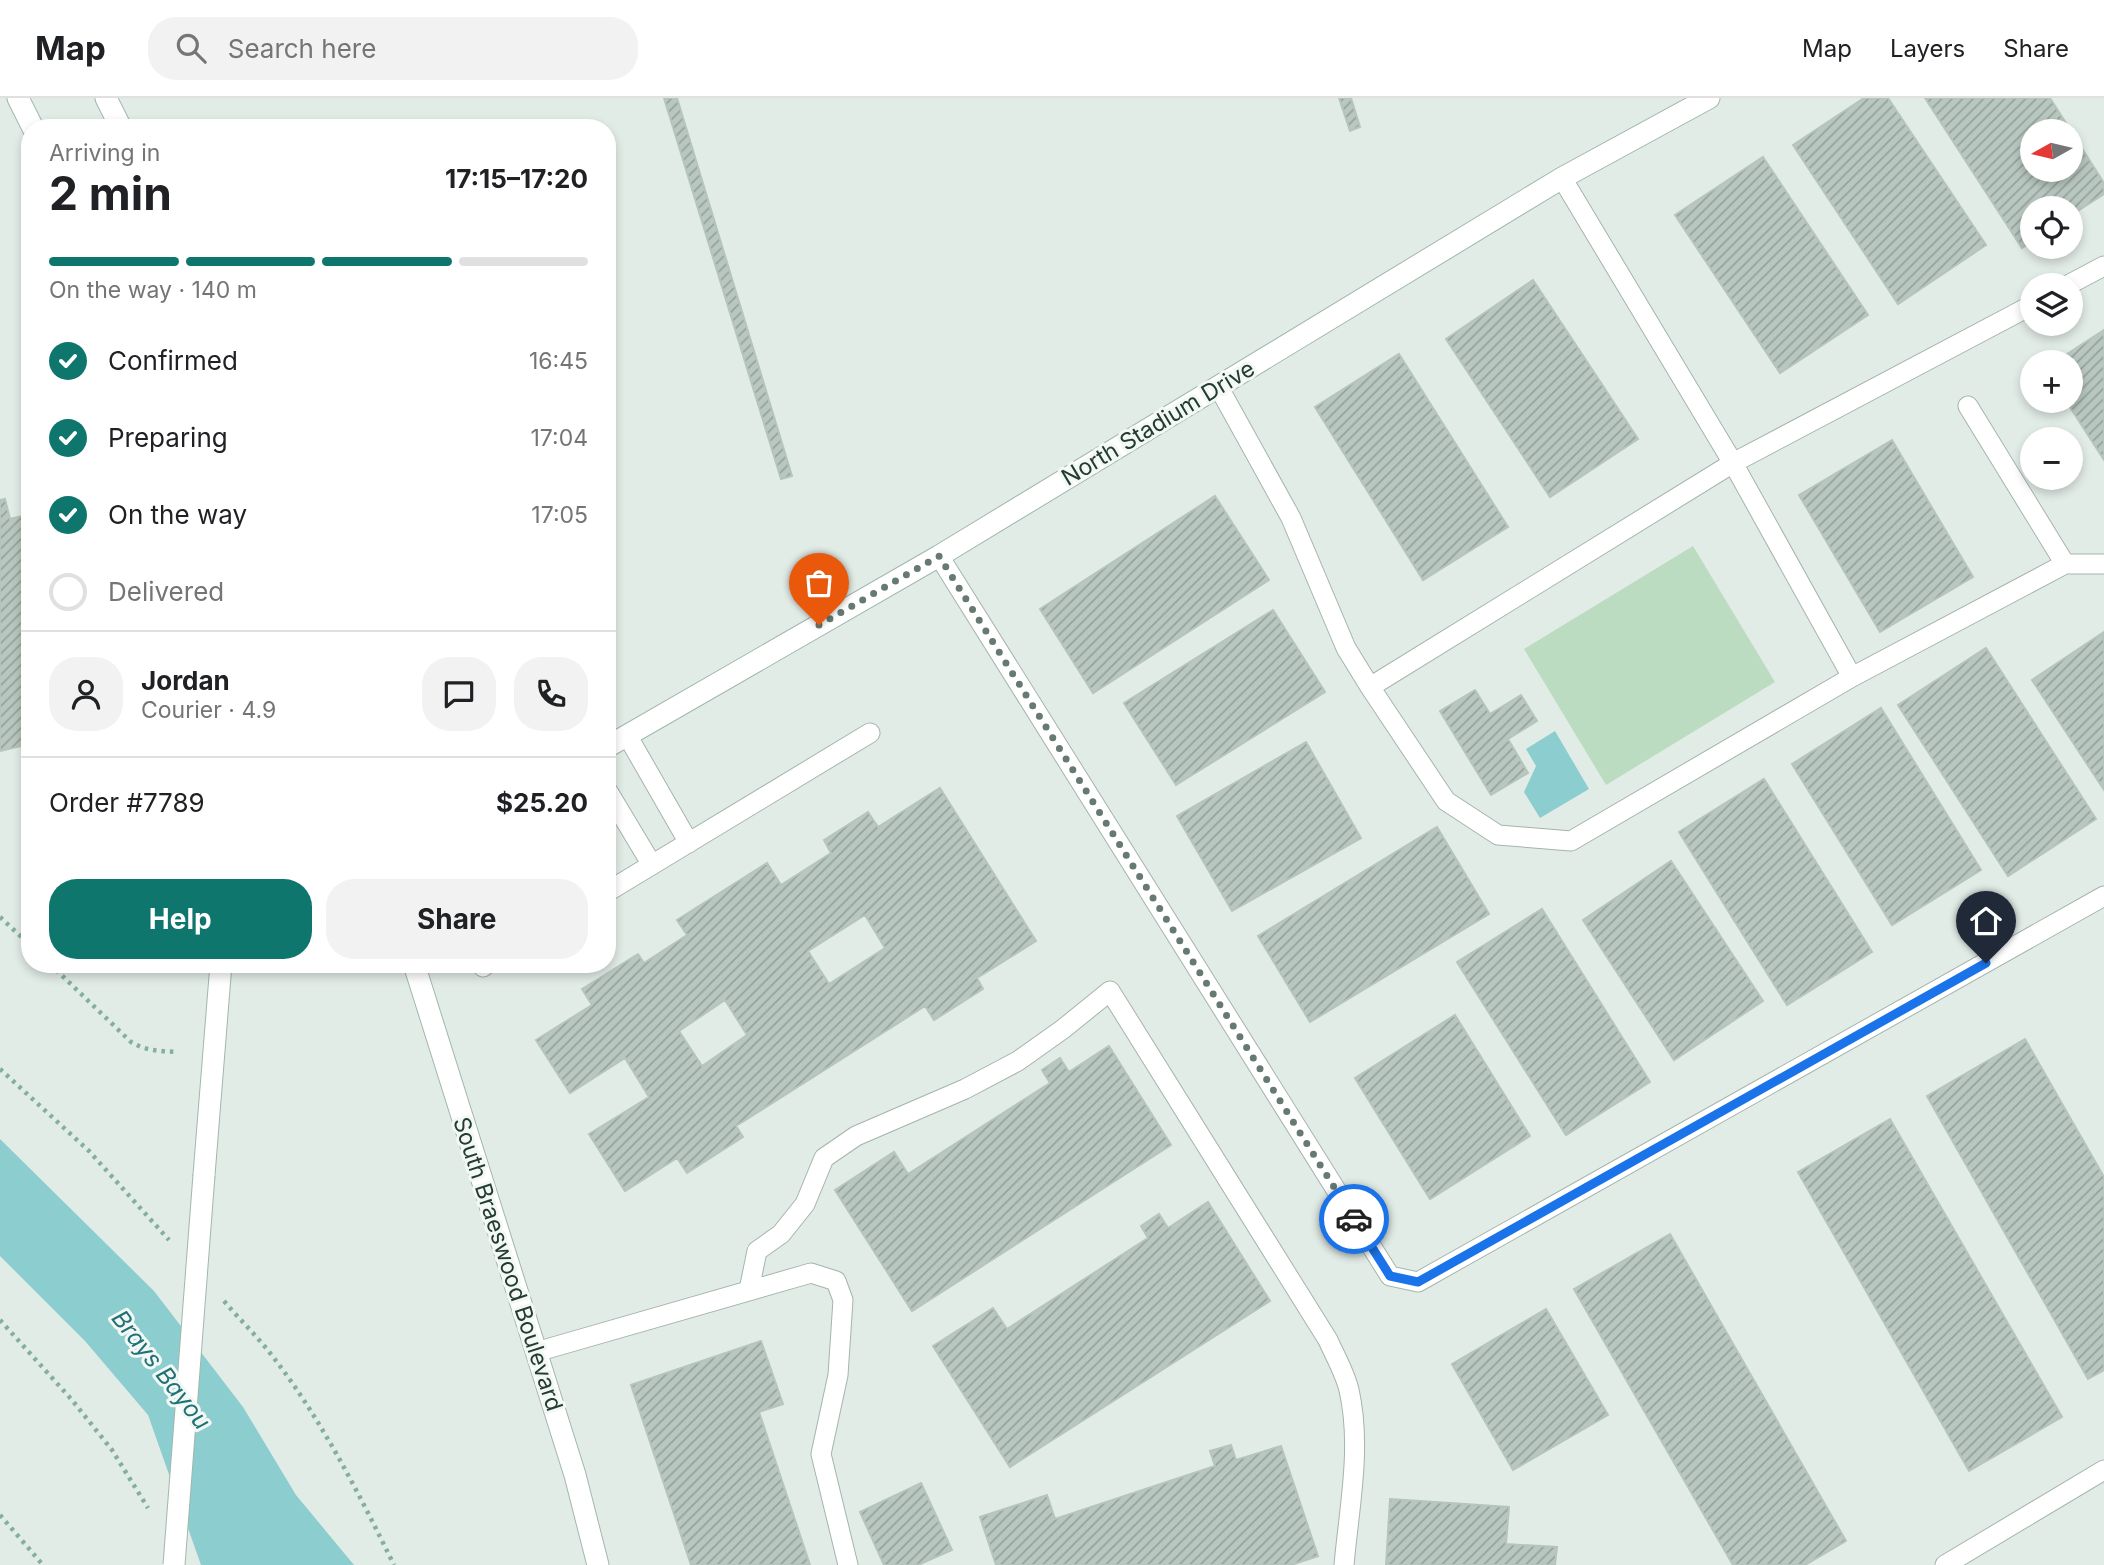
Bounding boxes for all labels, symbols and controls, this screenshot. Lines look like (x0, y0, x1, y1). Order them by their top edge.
search box (148, 17, 638, 80)
text: Map (35, 28, 106, 68)
icon: search (172, 29, 210, 67)
text: Search here (228, 33, 376, 64)
text: Map (1802, 34, 1852, 63)
text: Layers (1890, 34, 1965, 63)
text: Share (2003, 34, 2069, 63)
north arrow (2020, 119, 2082, 182)
map controls (2020, 119, 2083, 490)
text: Arriving in (49, 139, 160, 167)
text: 17:15–17:20 (445, 163, 588, 194)
text: 2 min (49, 165, 172, 221)
button: locate (2020, 196, 2083, 259)
button: layers (2020, 273, 2083, 336)
text: On the way · 140 m (49, 276, 257, 304)
icon: check (49, 342, 87, 380)
text: Confirmed (108, 345, 238, 376)
text: 16:45 (529, 347, 588, 375)
button: + (2020, 350, 2083, 413)
street label: North Stadium Drive (1057, 354, 1259, 492)
icon: check (49, 419, 87, 457)
text: Preparing (108, 422, 228, 453)
text: 17:04 (530, 424, 588, 452)
button: − (2020, 427, 2083, 490)
icon: check (49, 496, 87, 534)
text: On the way (108, 499, 247, 530)
text: 17:05 (531, 501, 588, 529)
pin (789, 553, 849, 625)
icon: bag (800, 564, 838, 602)
text: Delivered (108, 576, 224, 607)
button: person (49, 657, 123, 731)
button: chat (422, 657, 496, 731)
button: phone (514, 657, 588, 731)
text: Jordan (141, 665, 230, 696)
text: Courier · 4.9 (141, 696, 276, 724)
text: Order #7789 (49, 787, 205, 818)
text: $25.20 (496, 787, 588, 818)
button: Help (49, 879, 312, 959)
button: Share (326, 879, 588, 959)
pin (1956, 891, 2016, 963)
icon: home (1967, 902, 2005, 940)
street label: South Braeswood Boulevard (447, 1113, 569, 1415)
courier (1319, 1184, 1389, 1254)
icon: car (1335, 1200, 1373, 1238)
water label: Brays Bayou (106, 1304, 217, 1435)

